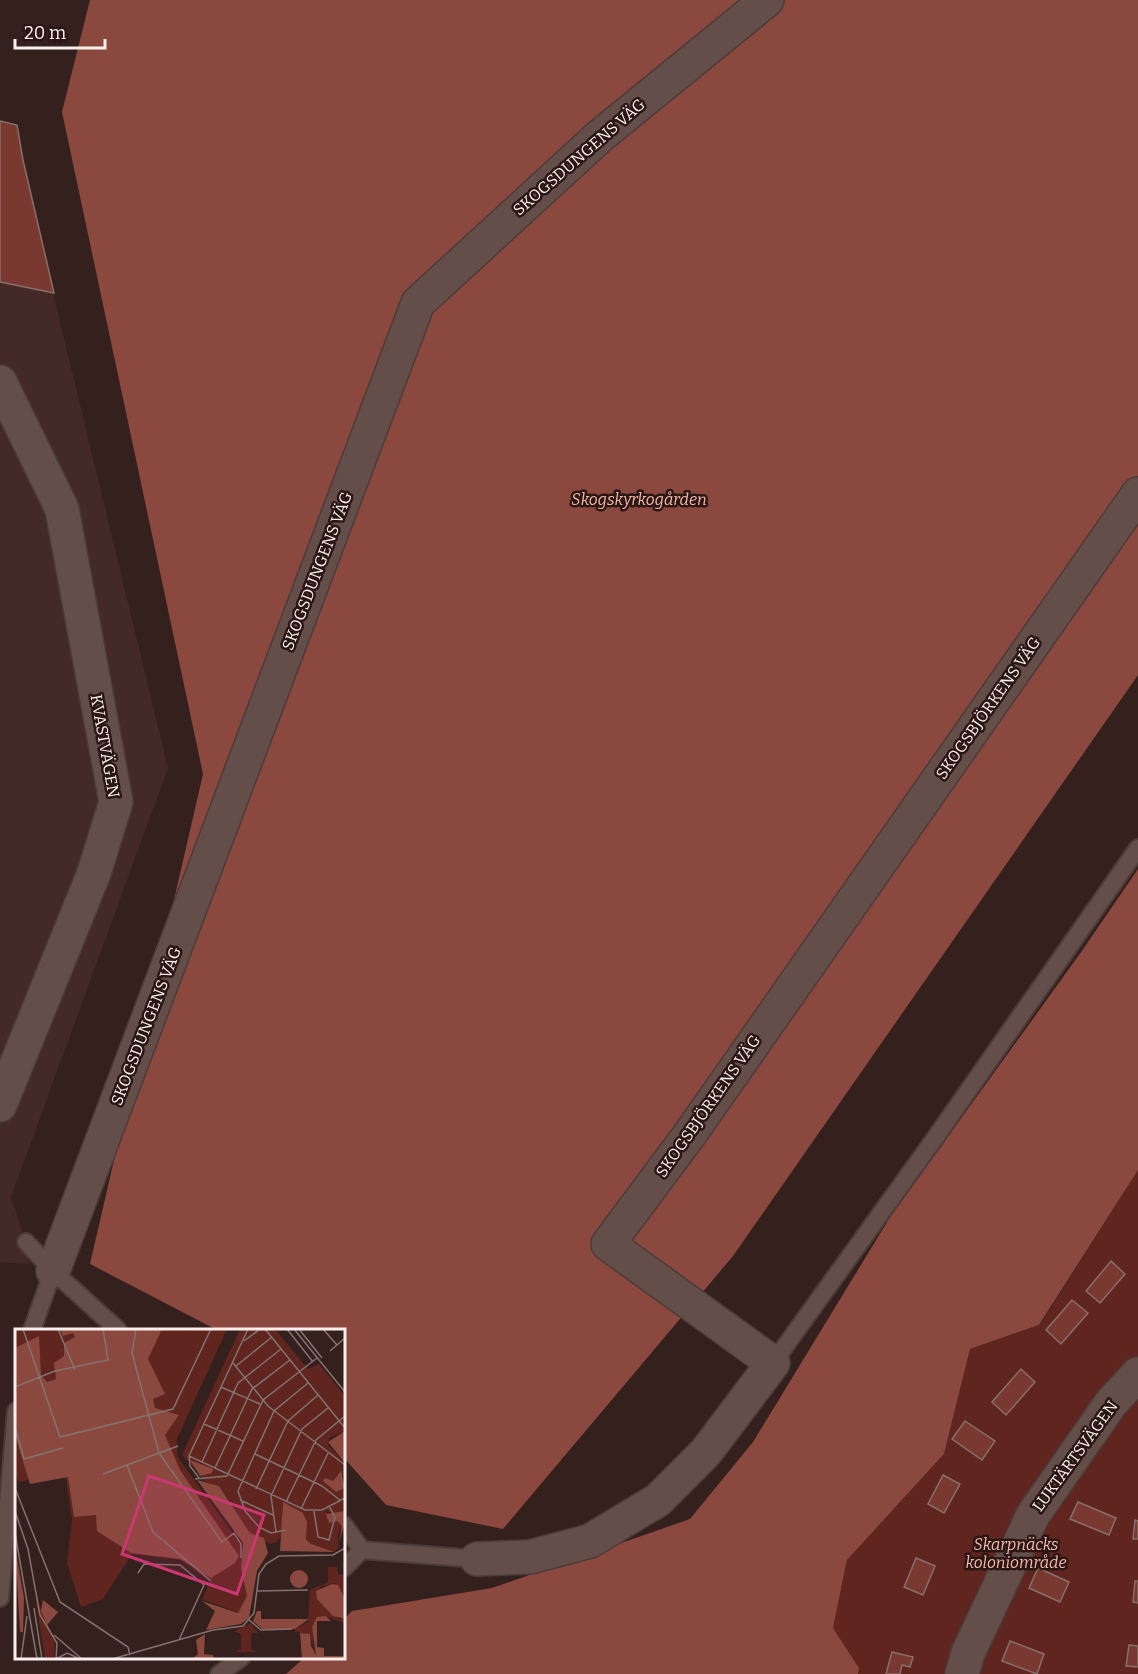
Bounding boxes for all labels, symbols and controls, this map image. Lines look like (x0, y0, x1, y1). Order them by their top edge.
scale bar (15, 12, 105, 50)
text: 20 m (24, 22, 66, 44)
street label: SKOGSDUNGENS VÄG (509, 95, 649, 219)
street label: SKOGSDUNGENS VÄG (278, 489, 356, 653)
park label: Skogskyrkogården (571, 490, 707, 509)
street label: SKOGSBJÖRKENS VÄG (932, 633, 1044, 783)
street label: KVASTVÄGEN (87, 693, 123, 799)
street label: SKOGSDUNGENS VÄG (107, 944, 185, 1108)
street label: SKOGSBJÖRKENS VÄG (652, 1031, 764, 1181)
inset map (15, 1329, 345, 1659)
street label: LUKTÄRTSVÄGEN (1028, 1397, 1122, 1515)
park label: Skarpnäcks koloniområde (966, 1535, 1066, 1572)

